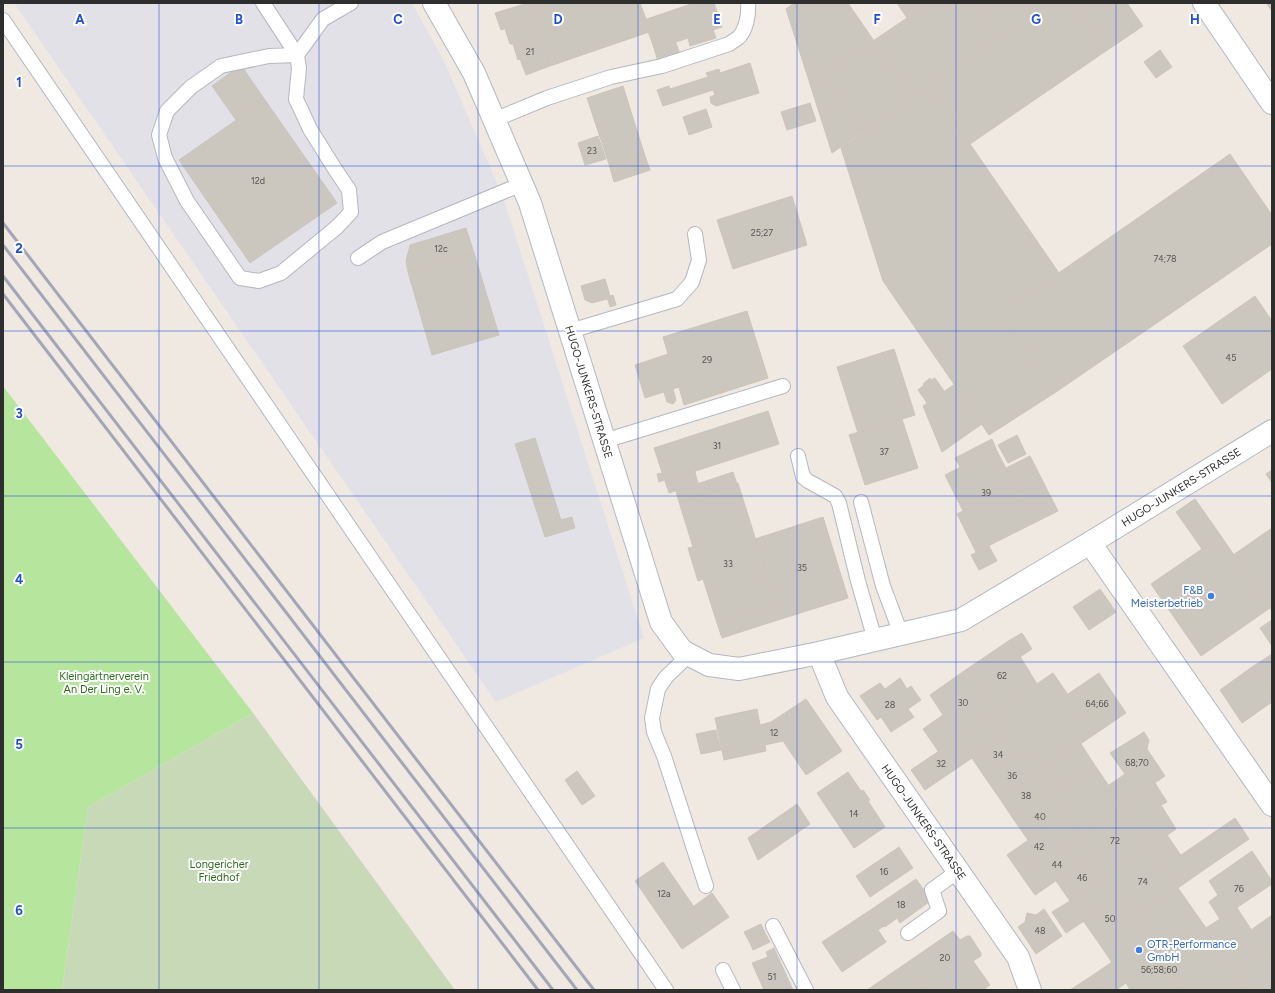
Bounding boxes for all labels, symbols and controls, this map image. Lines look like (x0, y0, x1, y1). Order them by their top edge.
text: A (75, 12, 85, 27)
text: B (235, 12, 243, 27)
text: C (393, 12, 403, 27)
text: D (553, 12, 563, 27)
text: E (713, 12, 721, 27)
text: F (873, 12, 881, 27)
text: G (1031, 12, 1041, 27)
text: H (1190, 12, 1200, 27)
house number: 21 (526, 46, 534, 57)
text: 1 (16, 75, 22, 90)
house number: 23 (587, 145, 597, 156)
house number: 12d (251, 175, 265, 186)
house number: 25;27 (751, 227, 773, 238)
text: 2 (15, 241, 23, 256)
house number: 12c (434, 243, 448, 254)
house number: 74;78 (1153, 253, 1177, 264)
street label: HUGO-JUNKERS-STRASSE (562, 324, 615, 460)
house number: 45 (1226, 352, 1236, 363)
house number: 29 (702, 354, 712, 365)
text: 3 (15, 406, 23, 421)
house number: 31 (713, 440, 721, 451)
street label: HUGO-JUNKERS-STRASSE (1119, 445, 1243, 530)
house number: 37 (879, 446, 889, 457)
house number: 39 (981, 487, 991, 498)
house number: 33 (723, 558, 733, 569)
house number: 35 (797, 562, 807, 573)
text: 4 (15, 572, 23, 587)
place label: F&B Meisterbetrieb (1131, 584, 1203, 610)
marker: F&B Meisterbetrieb (1206, 591, 1216, 601)
park label: Kleingärtnerverein An Der Ling e. V. (59, 670, 149, 696)
house number: 62 (997, 670, 1007, 681)
house number: 30 (958, 697, 969, 708)
house number: 64;66 (1085, 698, 1109, 709)
house number: 28 (885, 699, 896, 710)
house number: 12 (770, 727, 778, 738)
text: 5 (15, 737, 23, 752)
house number: 34 (993, 749, 1004, 760)
house number: 68;70 (1125, 757, 1149, 768)
house number: 32 (936, 758, 946, 769)
street label: HUGO-JUNKERS-STRASSE (879, 762, 969, 883)
house number: 36 (1007, 770, 1017, 781)
house number: 38 (1021, 790, 1032, 801)
house number: 14 (849, 808, 859, 819)
house number: 40 (1034, 811, 1046, 822)
house number: 72 (1110, 835, 1120, 846)
house number: 42 (1034, 841, 1044, 852)
park label: Longericher Friedhof (190, 858, 249, 884)
house number: 44 (1051, 859, 1063, 870)
house number: 16 (880, 866, 888, 877)
house number: 46 (1077, 872, 1087, 883)
house number: 74 (1138, 876, 1149, 887)
house number: 76 (1234, 883, 1244, 894)
house number: 12a (657, 888, 671, 899)
house number: 18 (896, 899, 906, 910)
text: 6 (15, 903, 23, 918)
house number: 50 (1105, 913, 1116, 924)
house number: 48 (1034, 925, 1046, 936)
place label: OTR-Performance GmbH (1147, 938, 1236, 964)
marker: OTR-Performance GmbH (1134, 945, 1144, 955)
house number: 20 (940, 952, 951, 963)
house number: 56;58;60 (1141, 964, 1177, 975)
house number: 51 (768, 971, 776, 982)

